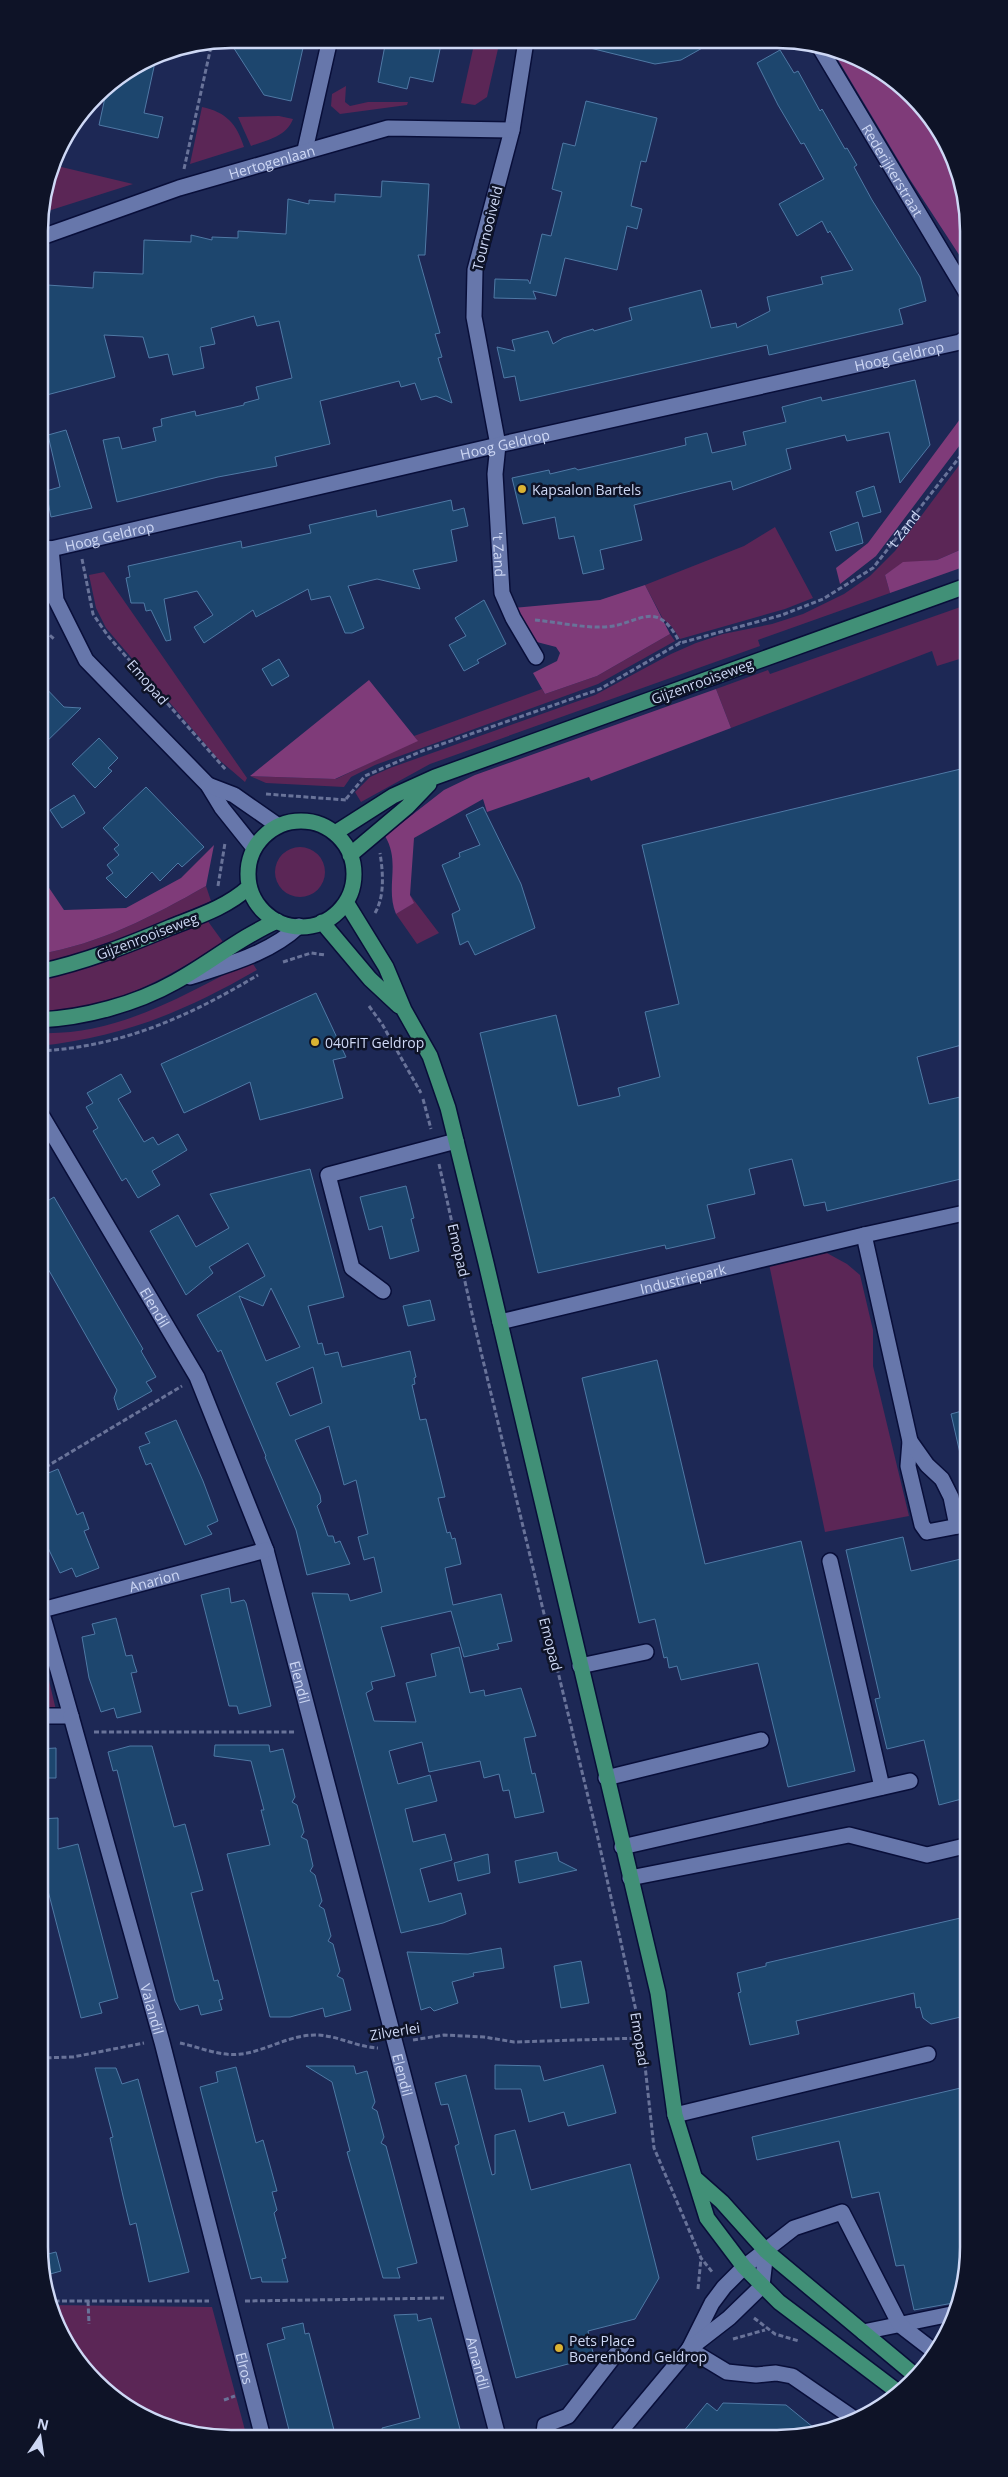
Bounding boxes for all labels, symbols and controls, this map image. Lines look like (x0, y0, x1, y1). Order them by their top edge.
street label: Rederijkerstraat (858, 120, 928, 220)
street label: Hertogenlaan (226, 140, 317, 183)
street label: Tournooiveld (467, 184, 507, 272)
street label: Hoog Geldrop (852, 336, 946, 375)
street label: Hoog Geldrop (458, 424, 551, 463)
place label: Kapsalon Bartels (532, 480, 641, 499)
marker: Kapsalon Bartels (516, 483, 528, 495)
street label: 't Zand (882, 506, 924, 553)
street label: Hoog Geldrop (63, 516, 156, 555)
street label: 't Zand (489, 532, 511, 577)
street label: Gijzenrooiseweg (648, 654, 756, 708)
street label: Emopad (123, 655, 173, 709)
street label: Gijzenrooiseweg (94, 908, 201, 964)
place label: 040FIT Geldrop (325, 1033, 424, 1052)
marker: 040FIT Geldrop (309, 1036, 321, 1048)
street label: Emopad (444, 1222, 474, 1278)
street label: Industriepark (638, 1259, 728, 1298)
street label: Elendil (136, 1283, 175, 1331)
street label: Anarion (127, 1564, 181, 1596)
street label: Emopad (535, 1615, 567, 1673)
street label: Elendil (286, 1658, 315, 1705)
street label: Valandil (137, 1981, 169, 2036)
street label: Emopad (626, 2011, 654, 2067)
street label: Zilverlei (369, 2018, 421, 2044)
street label: Elendil (389, 2051, 418, 2098)
place label: Pets Place Boerenbond Geldrop (569, 2331, 707, 2366)
street label: Amandil (463, 2335, 495, 2391)
marker: Pets Place Boerenbond Geldrop (553, 2342, 565, 2354)
street label: Elros (232, 2350, 258, 2386)
north arrow (15, 2412, 65, 2462)
text: N (35, 2413, 51, 2434)

